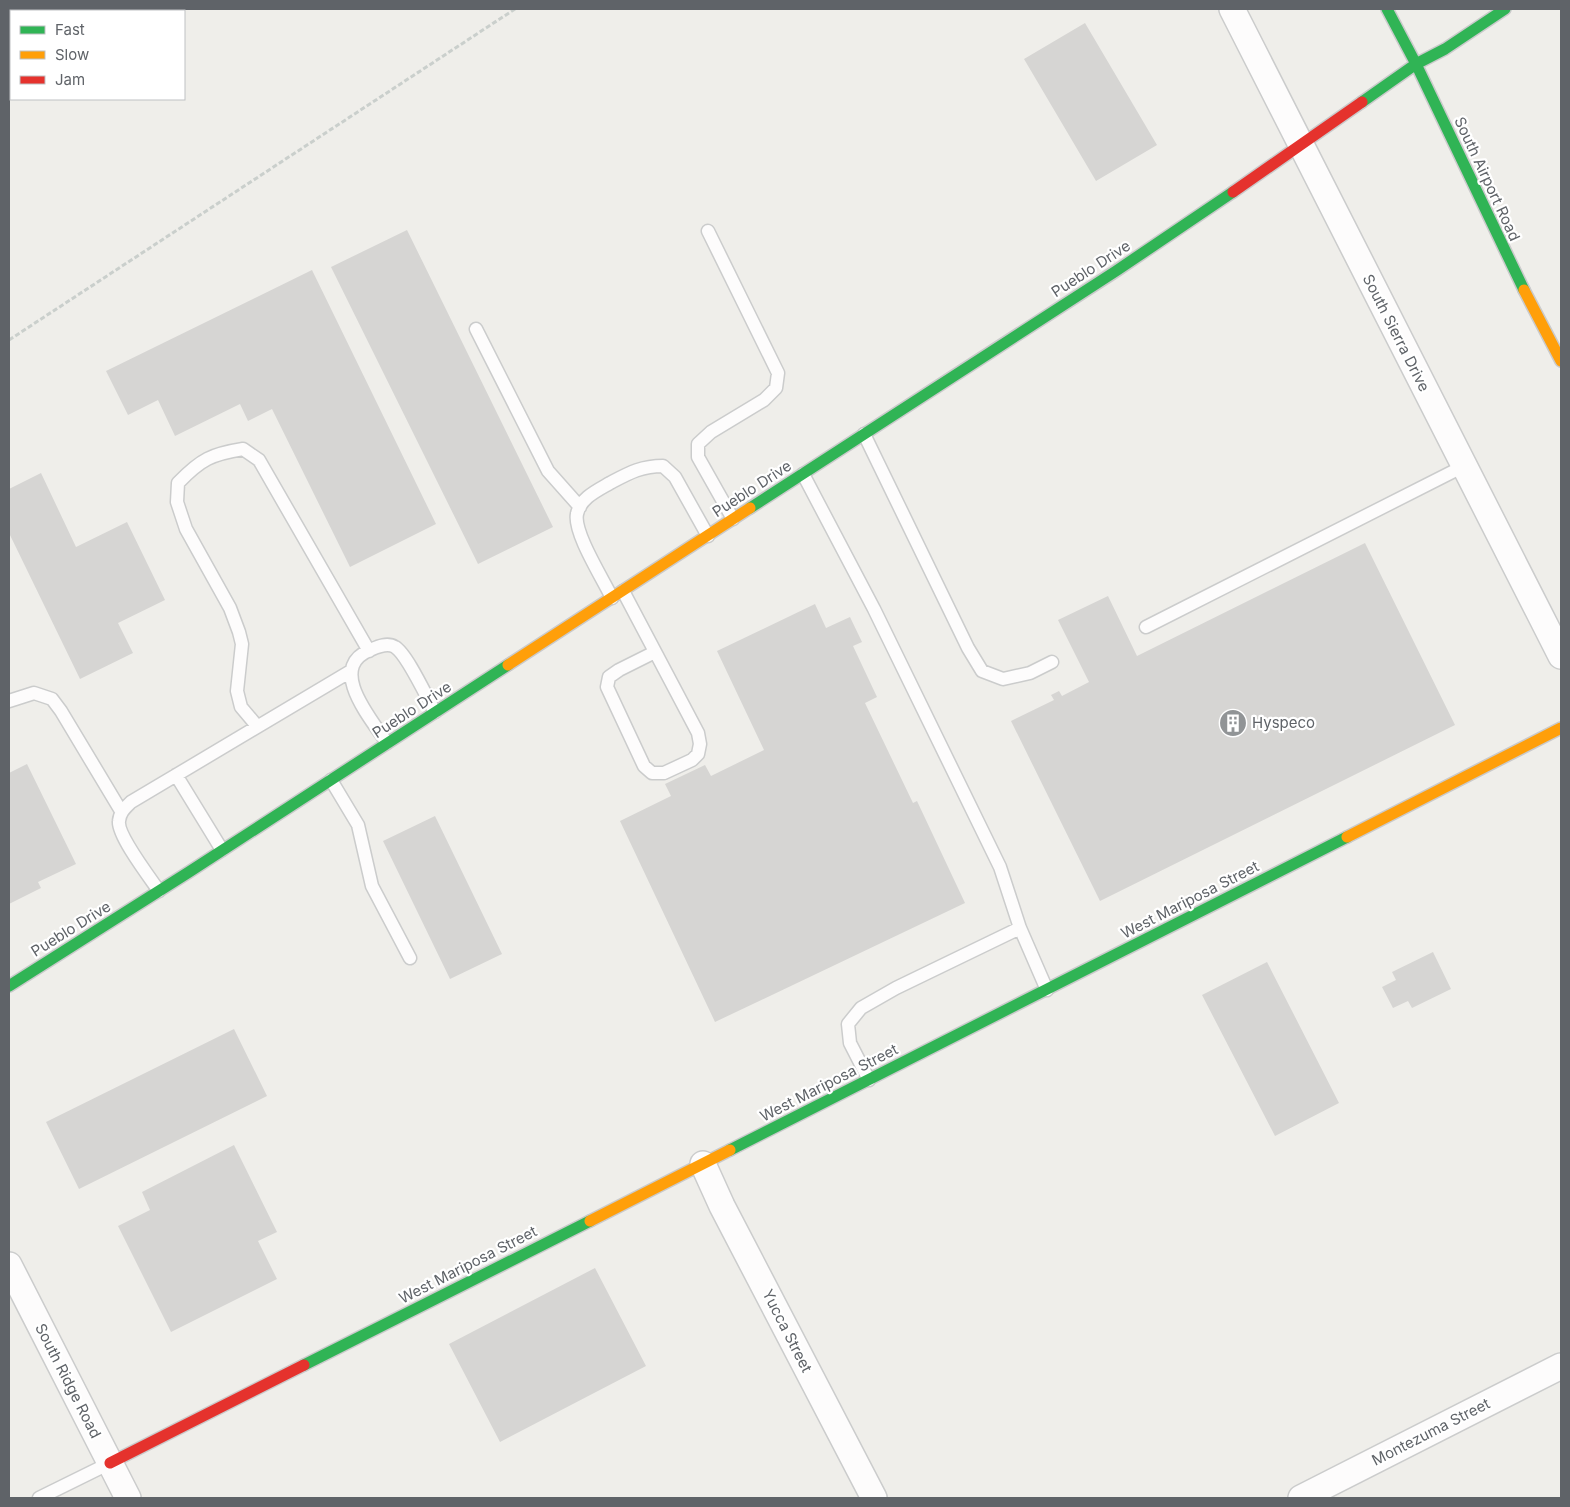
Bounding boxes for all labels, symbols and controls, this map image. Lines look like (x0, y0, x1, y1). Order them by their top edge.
legend (10, 10, 185, 100)
text: Fast (55, 20, 85, 39)
text: Slow (55, 45, 89, 64)
text: Jam (55, 70, 85, 89)
street label: South Airport Road (1450, 114, 1525, 244)
street label: Pueblo Drive (1048, 236, 1134, 301)
street label: South Sierra Drive (1359, 271, 1434, 395)
street label: Pueblo Drive (709, 456, 795, 521)
street label: Pueblo Drive (369, 677, 455, 742)
building icon: Hyspeco (1218, 708, 1248, 738)
place label: Hyspeco (1252, 713, 1315, 732)
street label: West Mariposa Street (1118, 856, 1262, 943)
street label: Pueblo Drive (27, 897, 114, 961)
street label: West Mariposa Street (757, 1039, 901, 1126)
street label: West Mariposa Street (396, 1221, 540, 1308)
street label: Yucca Street (758, 1286, 817, 1376)
street label: South Ridge Road (31, 1320, 106, 1441)
street label: Montezuma Street (1369, 1394, 1493, 1470)

